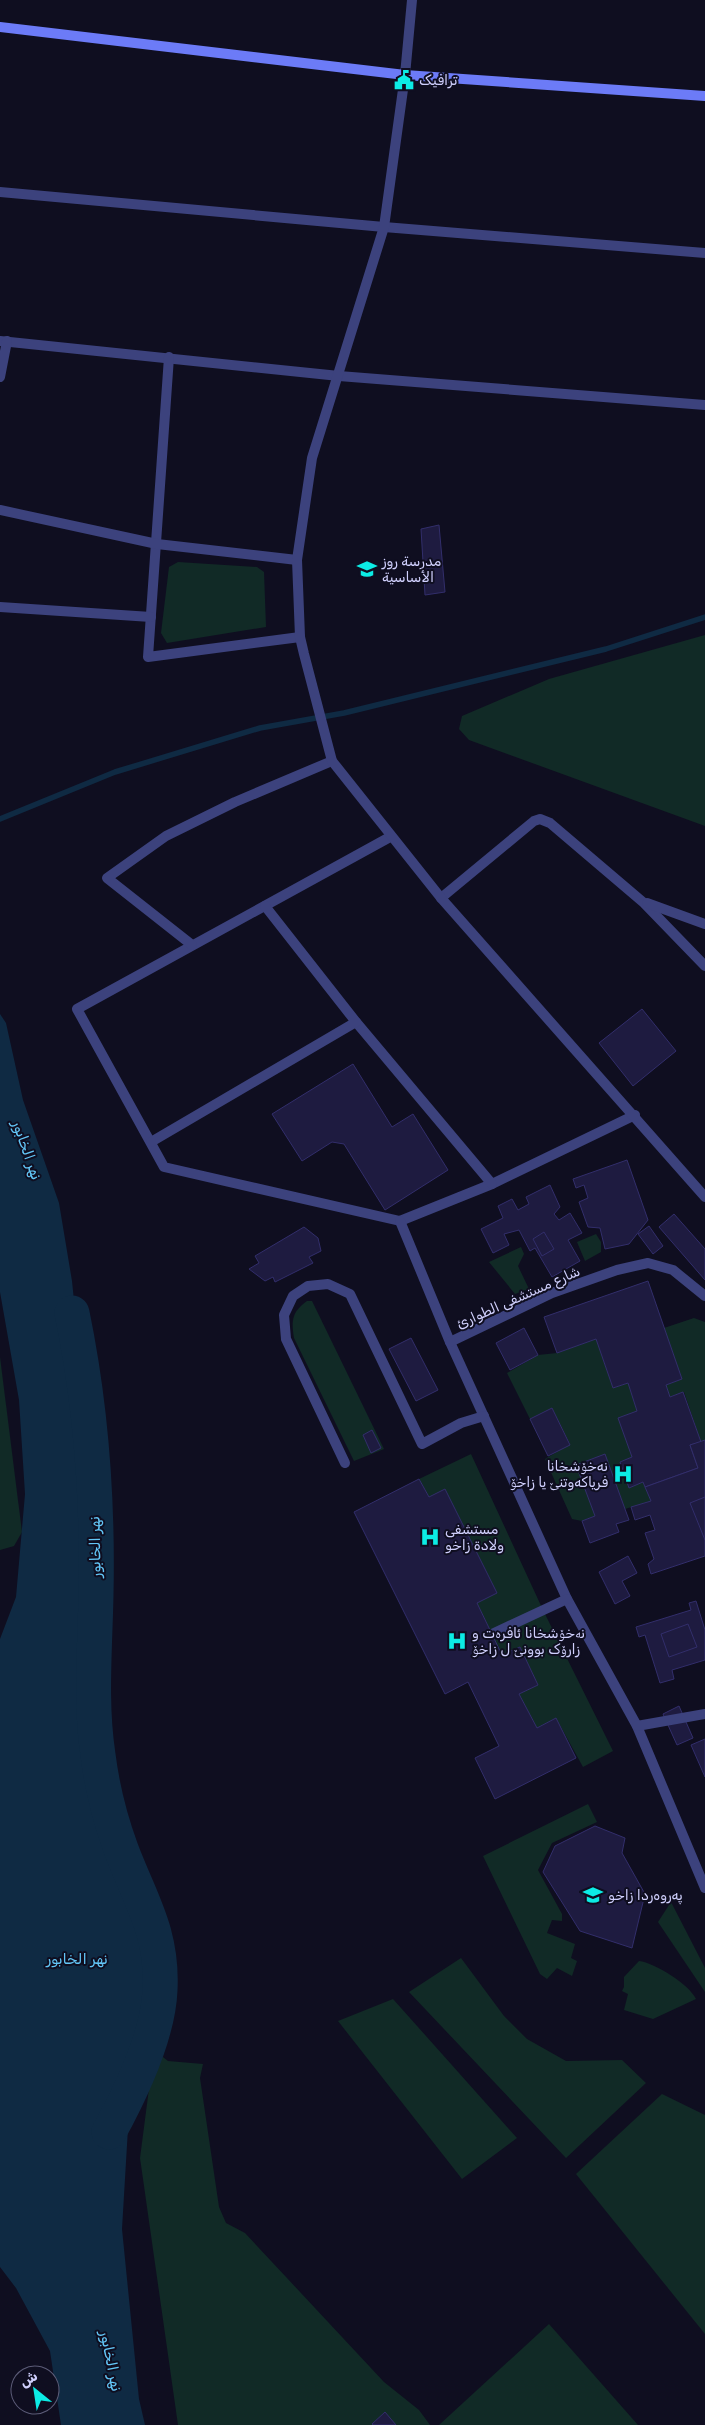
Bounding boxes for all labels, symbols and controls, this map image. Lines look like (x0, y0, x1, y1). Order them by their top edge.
public building icon: ترافیک (393, 69, 415, 91)
place label: ترافیک (419, 72, 458, 89)
place label: مدرسة روز الأساسية (381, 553, 441, 586)
school or university icon: مدرسة روز الأساسية (356, 558, 378, 580)
water label: نهر الخابور (8, 1117, 46, 1182)
street label: شارع مستشفى الطوارئ (454, 1263, 583, 1334)
place label: نه‌خۆشخانا فرياكه‌وتنێ يا زاخۆ (510, 1458, 608, 1491)
hospital icon: نه‌خۆشخانا فرياكه‌وتنێ يا زاخۆ (612, 1463, 634, 1485)
water label: نهر الخابور (85, 1516, 105, 1579)
place label: مستشفى ولادة زاخو (445, 1521, 504, 1554)
hospital icon: مستشفى ولادة زاخو (419, 1526, 441, 1548)
place label: نەخۆشخانا ئافرەت و زارۆک بوونێ ل زاخۆ (472, 1625, 585, 1658)
hospital icon: نەخۆشخانا ئافرەت و زارۆک بوونێ ل زاخۆ (446, 1630, 468, 1652)
school or university icon: په‌روه‌ردا زاخو (582, 1884, 604, 1906)
place label: په‌روه‌ردا زاخو (608, 1887, 683, 1905)
water label: نهر الخابور (45, 1950, 108, 1968)
water label: نهر الخابور (96, 2328, 126, 2393)
north arrow (10, 2365, 60, 2415)
text: ش (17, 2367, 41, 2391)

